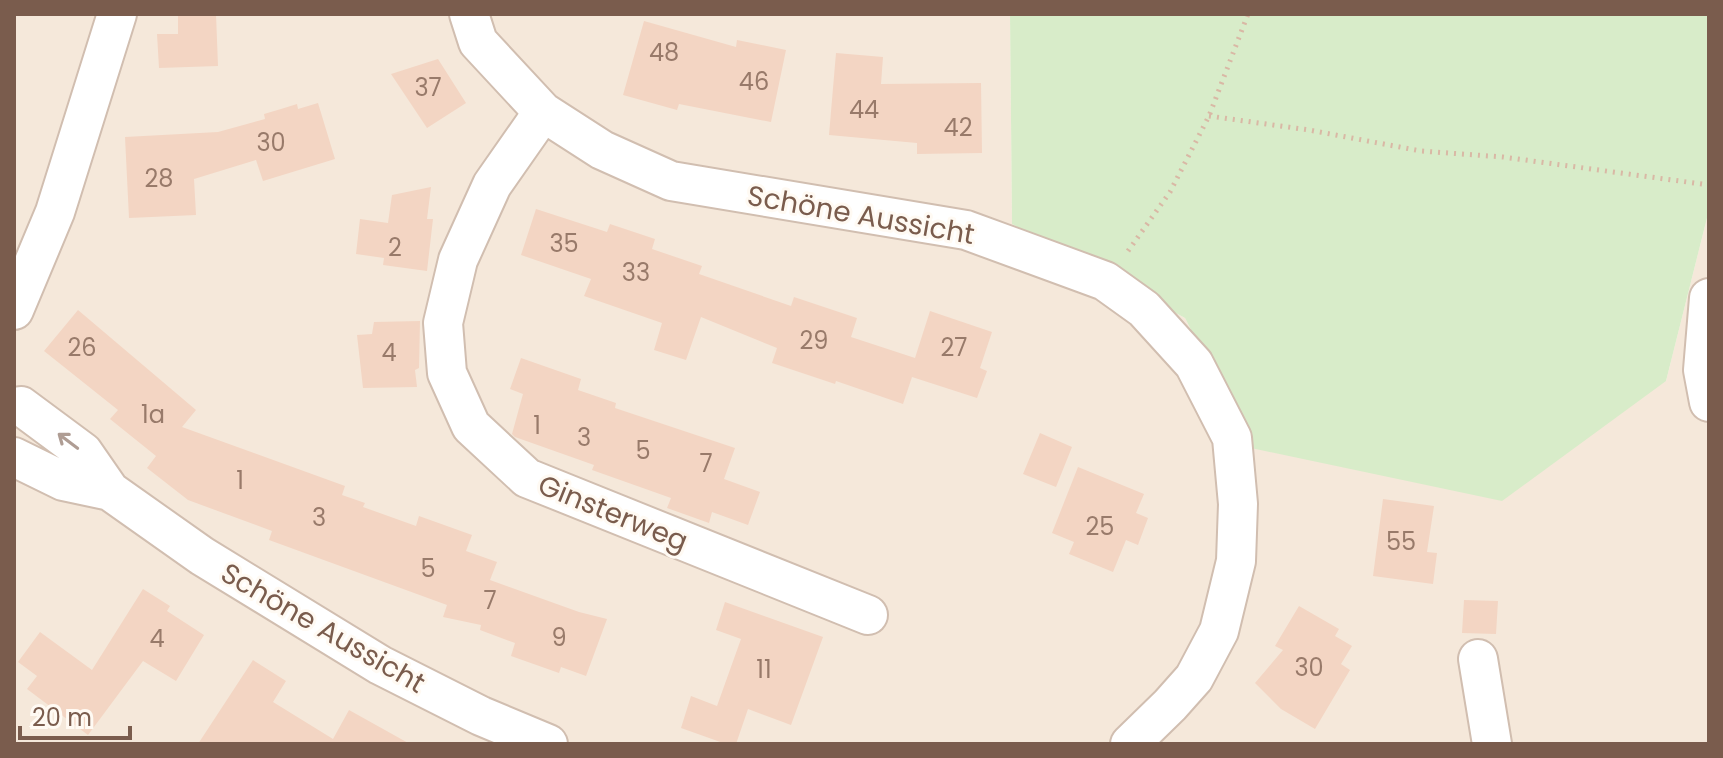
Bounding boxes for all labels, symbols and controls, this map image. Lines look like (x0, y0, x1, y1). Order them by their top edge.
house number: 48 (649, 36, 679, 69)
house number: 46 (739, 65, 769, 98)
house number: 37 (414, 71, 442, 104)
house number: 44 (849, 93, 879, 126)
house number: 42 (944, 111, 972, 144)
house number: 30 (256, 126, 286, 159)
house number: 28 (145, 162, 173, 195)
street label: Schöne Aussicht (744, 176, 978, 254)
house number: 35 (549, 227, 579, 260)
house number: 2 (388, 231, 402, 264)
house number: 33 (622, 256, 650, 289)
house number: 29 (800, 324, 828, 357)
house number: 26 (67, 331, 97, 364)
house number: 27 (941, 331, 967, 364)
house number: 4 (381, 336, 397, 369)
house number: 1a (141, 398, 165, 431)
house number: 1 (533, 409, 541, 442)
house number: 3 (577, 421, 591, 454)
one-way arrow (58, 433, 79, 450)
house number: 5 (635, 434, 651, 467)
house number: 7 (699, 447, 713, 480)
house number: 1 (236, 464, 244, 497)
street label: Ginsterweg (532, 465, 694, 561)
house number: 3 (312, 501, 326, 534)
house number: 25 (1086, 510, 1114, 543)
house number: 55 (1386, 525, 1416, 558)
house number: 5 (420, 552, 436, 585)
street label: Schöne Aussicht (214, 554, 432, 702)
house number: 7 (483, 584, 497, 617)
house number: 9 (551, 621, 567, 654)
house number: 4 (149, 622, 165, 655)
house number: 30 (1294, 651, 1324, 684)
house number: 11 (756, 653, 772, 686)
scale bar (20, 690, 130, 740)
text: 20 m (32, 701, 92, 734)

